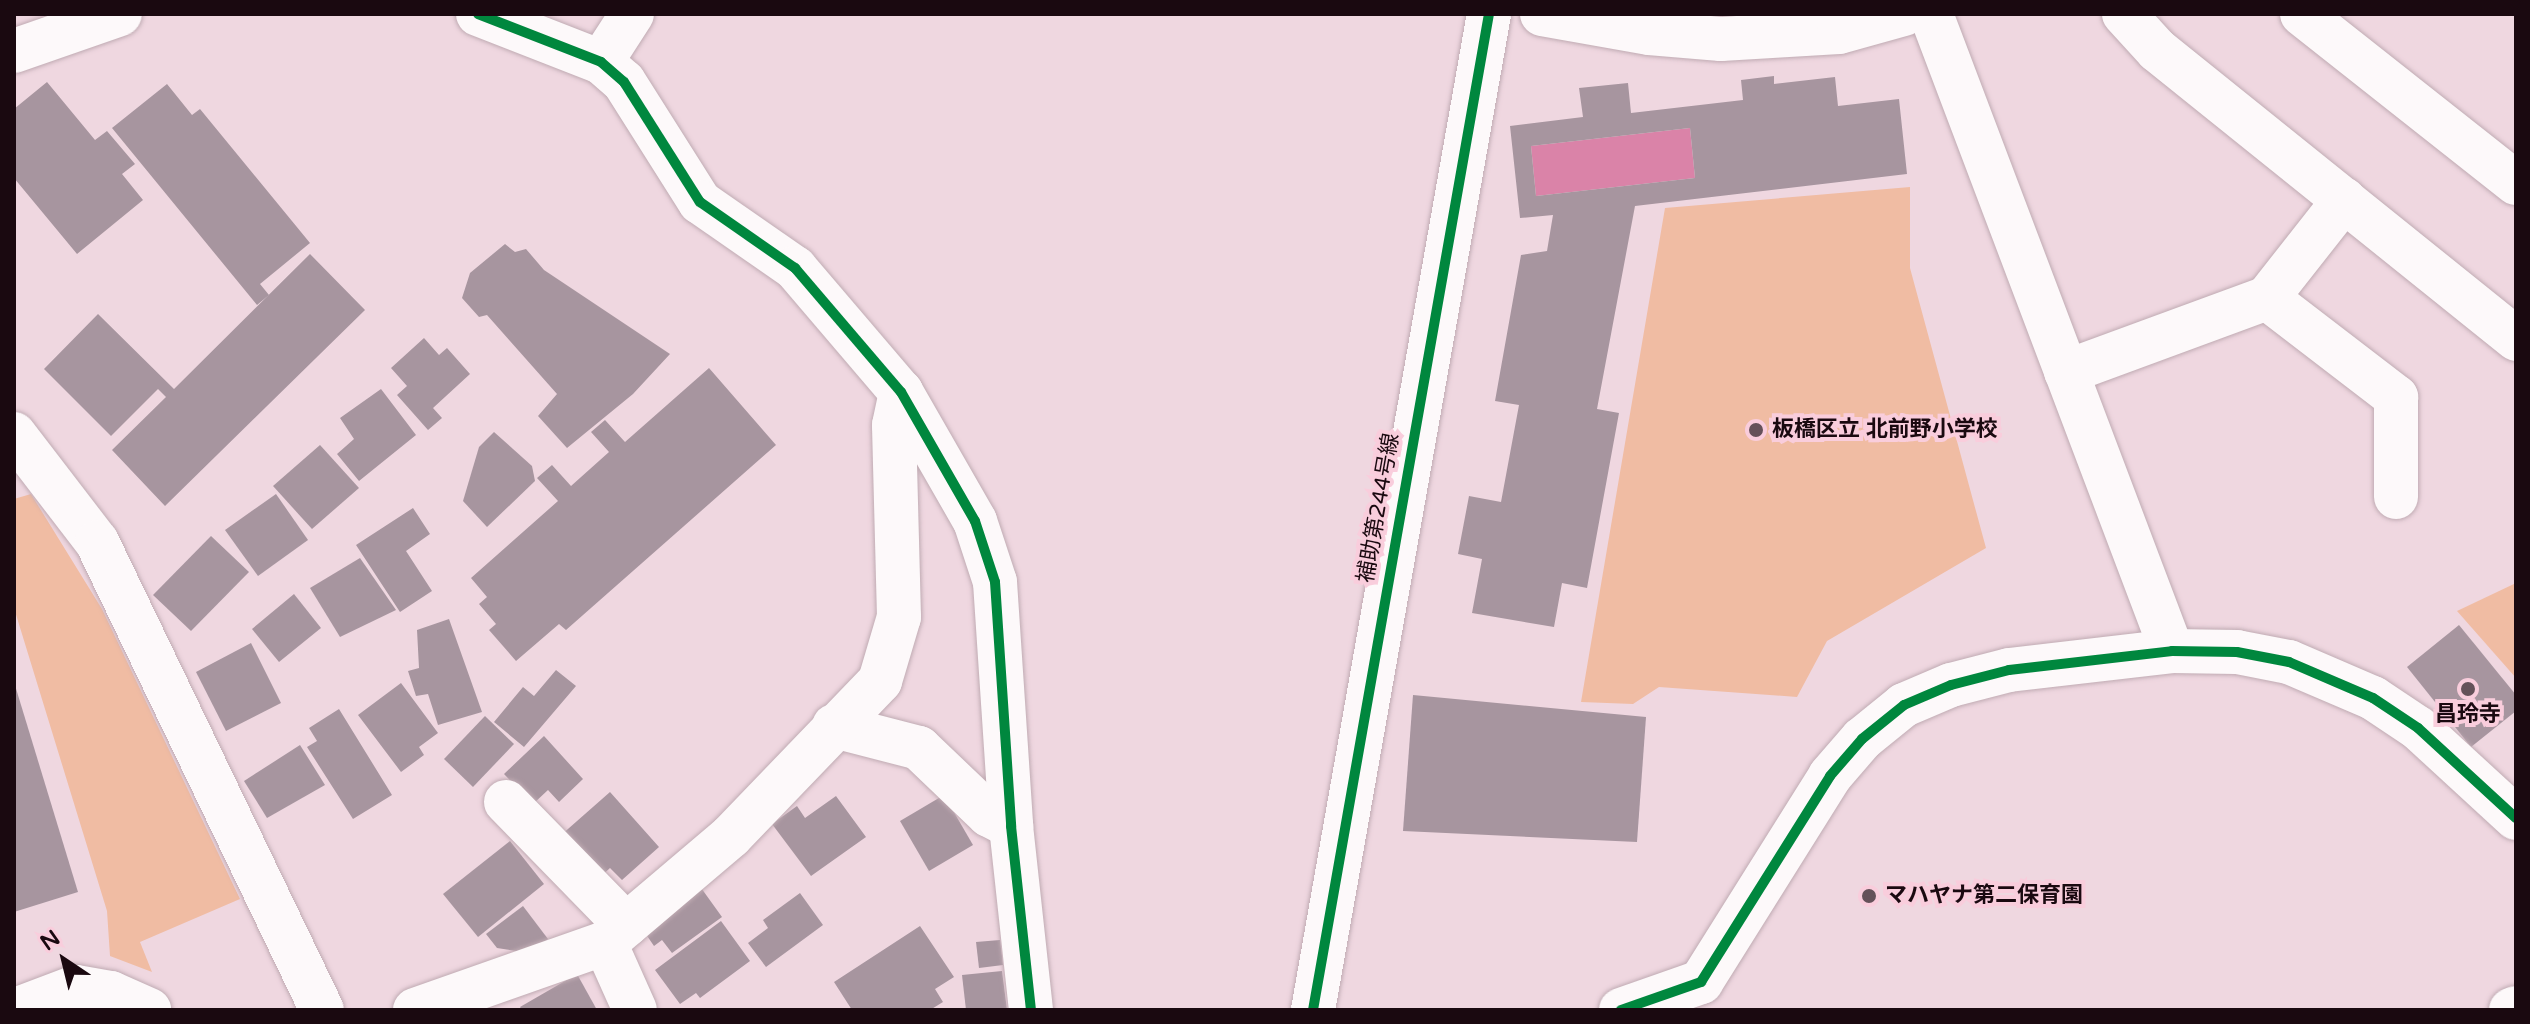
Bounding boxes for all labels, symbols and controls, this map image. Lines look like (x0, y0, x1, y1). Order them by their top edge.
place label: 板橋区立 北前野小学校 (1772, 417, 1998, 443)
marker: 板橋区立 北前野小学校 (1747, 421, 1765, 439)
street label: 補助第244号線 (1353, 431, 1405, 585)
marker: 昌玲寺 (2459, 680, 2477, 698)
place label: 昌玲寺 (2435, 702, 2501, 728)
place label: マハヤナ第二保育園 (1885, 883, 2083, 909)
marker: マハヤナ第二保育園 (1860, 887, 1878, 905)
north arrow (24, 920, 104, 1000)
text: N (36, 925, 65, 956)

